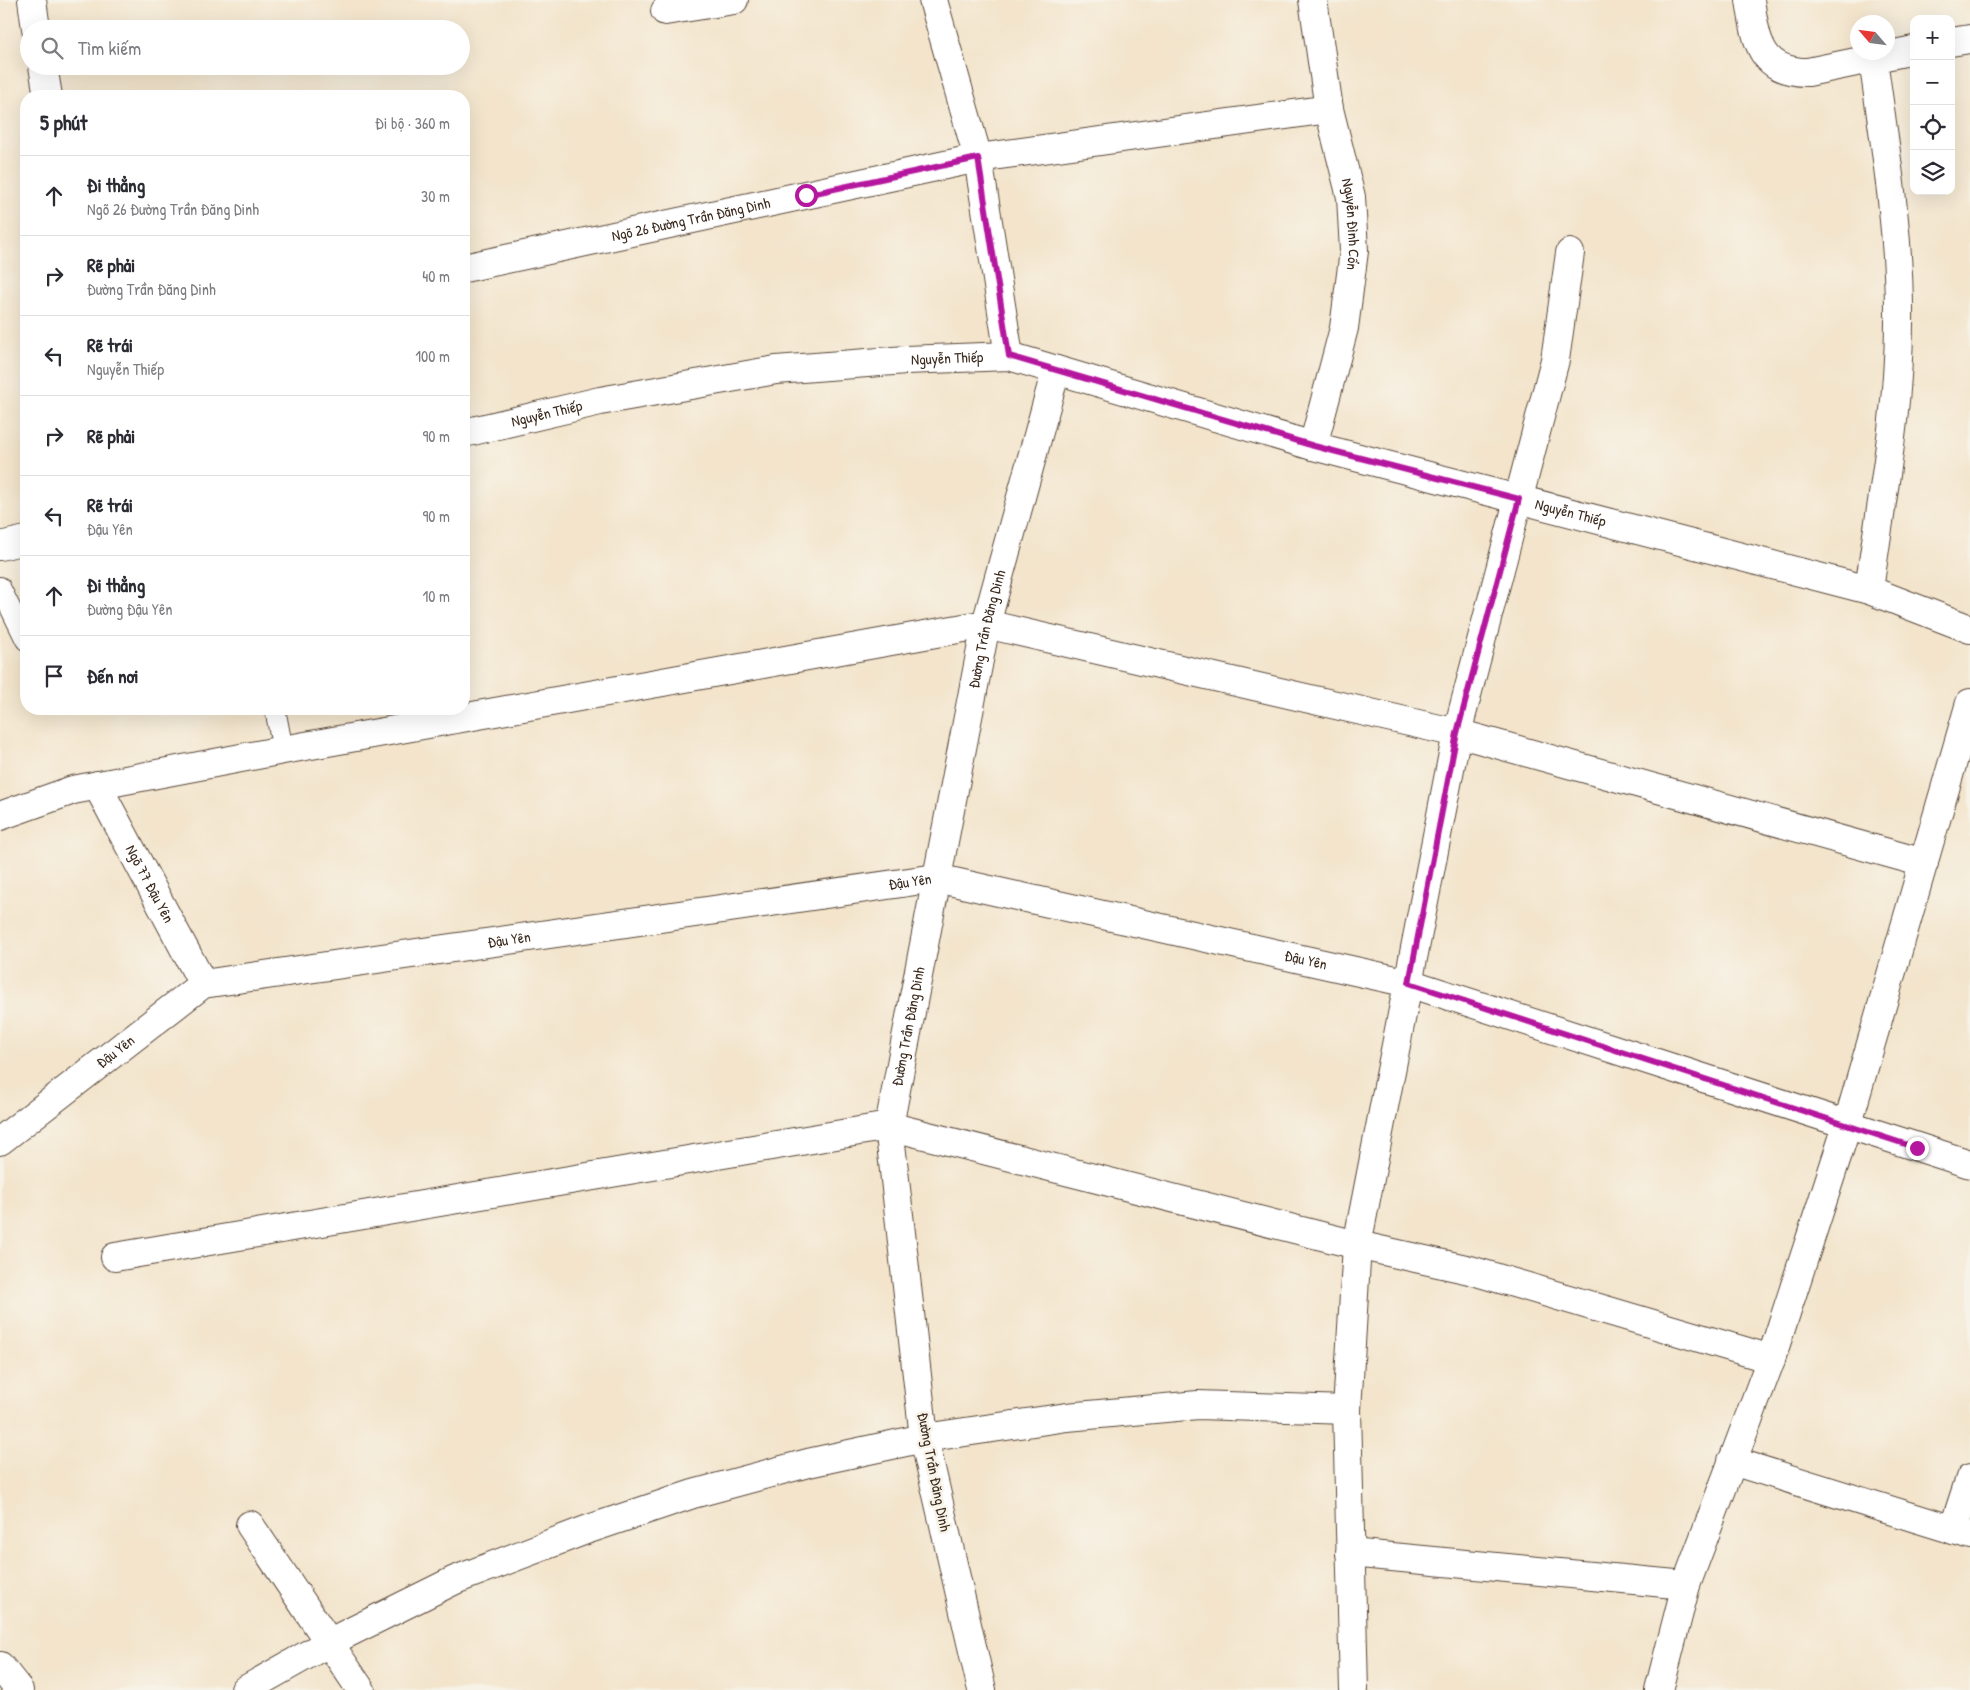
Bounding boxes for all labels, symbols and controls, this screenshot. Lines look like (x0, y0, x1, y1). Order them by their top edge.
north arrow (1850, 15, 1895, 60)
map controls (1910, 15, 1955, 195)
button: + (1910, 15, 1955, 60)
search box (20, 20, 470, 75)
icon: search (38, 34, 66, 62)
text: Tìm kiếm (78, 35, 141, 61)
button: − (1910, 60, 1955, 105)
button: locate (1910, 105, 1955, 150)
text: 5 phút (40, 108, 87, 137)
text: Đi bộ · 360 m (375, 112, 450, 134)
button: layers (1910, 150, 1955, 195)
text: Đi thẳng (87, 172, 145, 198)
street label: Nguyễn Đình Cổn (1337, 176, 1365, 272)
icon: ahead (40, 182, 68, 210)
route start (795, 184, 818, 207)
text: 30 m (421, 185, 450, 207)
street label: Ngõ 26 Đường Trần Đăng Dinh (610, 192, 772, 246)
text: Ngõ 26 Đường Trần Đăng Dinh (87, 198, 259, 220)
text: Rẽ phải (87, 252, 135, 278)
icon: right (40, 262, 68, 290)
text: 40 m (422, 265, 450, 287)
text: Đường Trần Đăng Dinh (87, 278, 216, 300)
text: Rẽ trái (87, 332, 133, 358)
icon: left (40, 342, 68, 370)
text: 100 m (415, 345, 450, 367)
street label: Nguyễn Thiếp (911, 346, 984, 370)
text: Nguyễn Thiếp (87, 358, 164, 380)
street label: Nguyễn Thiếp (509, 394, 585, 432)
icon: right (40, 422, 68, 450)
text: Rẽ phải (87, 423, 135, 449)
text: 90 m (422, 425, 450, 447)
text: Rẽ trái (87, 492, 133, 518)
street label: Nguyễn Thiếp (1533, 493, 1609, 532)
icon: left (40, 502, 68, 530)
text: 90 m (422, 505, 450, 527)
text: Đậu Yên (87, 518, 133, 540)
street label: Đường Trần Đăng Dinh (963, 567, 1010, 690)
text: Đi thẳng (87, 572, 145, 598)
icon: ahead (40, 582, 68, 610)
text: 10 m (422, 585, 450, 607)
text: Đường Đậu Yên (87, 598, 173, 620)
icon: arrive (40, 662, 68, 690)
text: Đến nơi (87, 663, 138, 689)
street label: Ngõ 77 Đậu Yên (121, 841, 180, 926)
street label: Đậu Yên (887, 868, 933, 895)
street label: Đậu Yên (486, 926, 532, 953)
street label: Đậu Yên (1283, 945, 1329, 975)
street label: Đường Trần Đăng Dinh (886, 965, 930, 1088)
street label: Đậu Yên (92, 1030, 139, 1073)
route end (1906, 1137, 1929, 1160)
street label: Đường Trần Đăng Dinh (913, 1411, 956, 1533)

